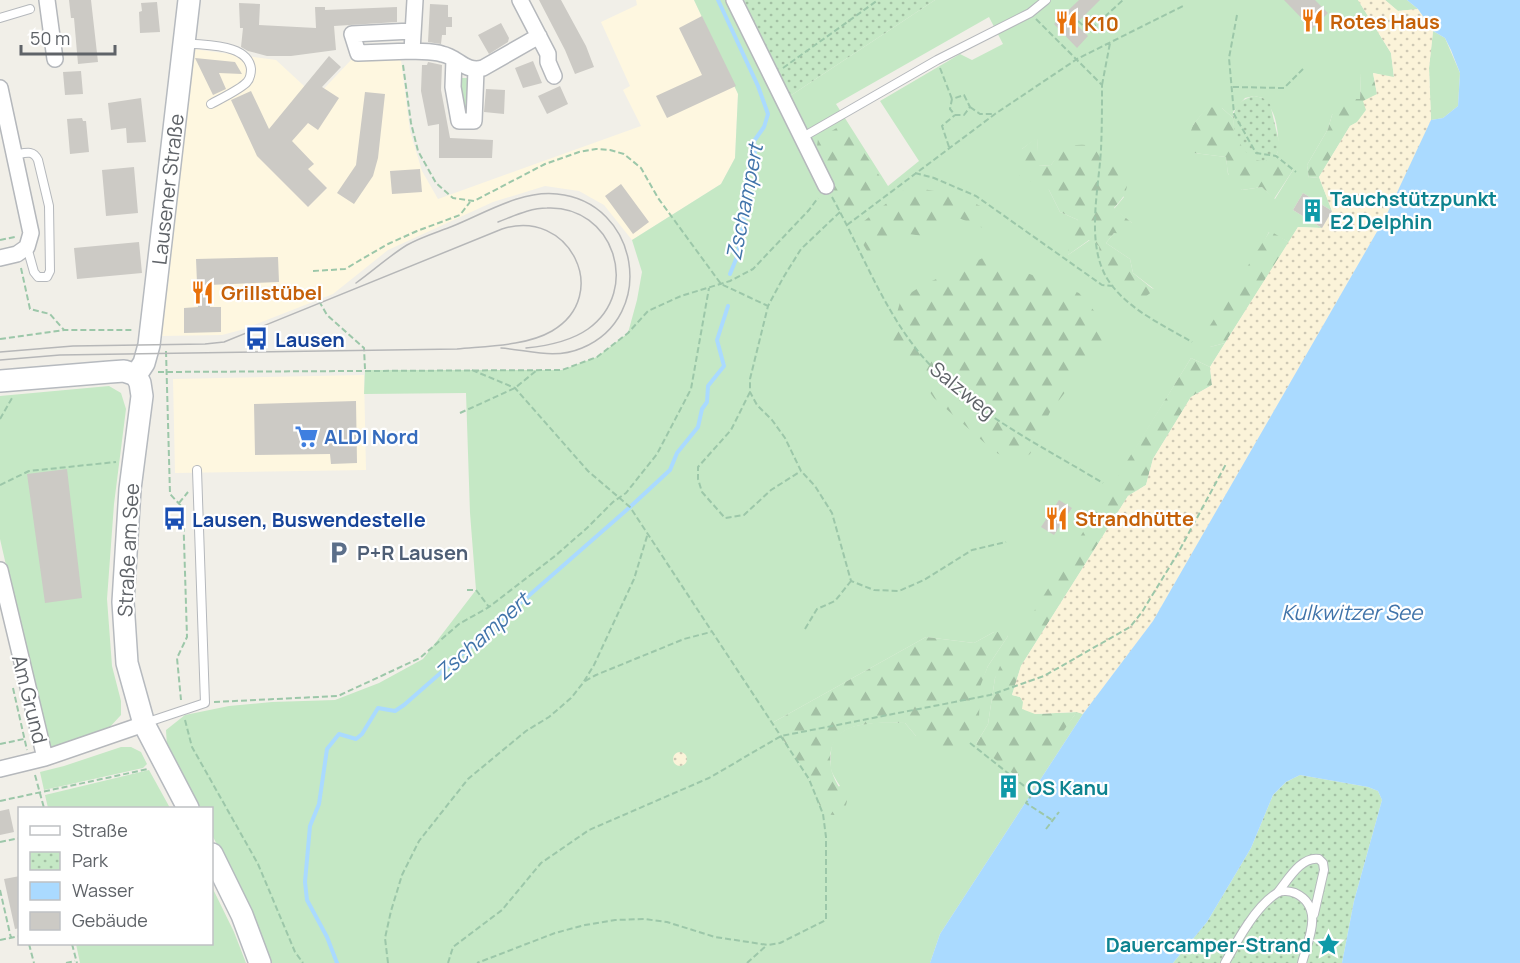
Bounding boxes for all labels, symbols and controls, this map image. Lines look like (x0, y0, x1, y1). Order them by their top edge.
restaurant icon: Rotes Haus (1299, 8, 1325, 34)
place label: Rotes Haus (1330, 8, 1440, 35)
restaurant icon: K10 (1053, 10, 1079, 36)
place label: K10 (1084, 10, 1119, 37)
scale bar (21, 18, 116, 56)
text: 50 m (30, 26, 70, 50)
street label: Lausener Straße (145, 112, 189, 266)
water label: Zschampert (719, 139, 770, 263)
place label: Tauchstützpunkt E2 Delphin (1330, 185, 1497, 235)
building icon: Tauchstützpunkt E2 Delphin (1299, 197, 1325, 223)
restaurant icon: Grillstübel (190, 279, 216, 305)
place label: Grillstübel (221, 279, 322, 306)
bus stop icon: Lausen (244, 326, 270, 352)
place label: Lausen (275, 326, 345, 353)
street label: Salzweg (925, 355, 1001, 425)
supermarket icon: ALDI Nord (293, 423, 319, 449)
place label: ALDI Nord (324, 423, 419, 450)
street label: Straße am See (111, 483, 145, 617)
restaurant icon: Strandhütte (1044, 505, 1070, 531)
place label: Strandhütte (1075, 505, 1194, 532)
bus stop icon: Lausen, Buswendestelle (161, 506, 187, 532)
place label: Lausen, Buswendestelle (192, 506, 426, 533)
parking icon: P+R Lausen (326, 539, 352, 565)
place label: P+R Lausen (357, 539, 468, 566)
water label: Zschampert (429, 584, 537, 686)
water label: Kulkwitzer See (1282, 598, 1424, 626)
street label: Am Grund (6, 652, 54, 746)
building icon: OS Kanu (996, 774, 1022, 800)
place label: OS Kanu (1027, 774, 1109, 801)
legend (18, 807, 213, 945)
text: Straße (72, 818, 128, 842)
text: Park (72, 848, 109, 872)
text: Wasser (72, 878, 134, 902)
text: Gebäude (72, 908, 148, 932)
place label: Dauercamper-Strand (1106, 931, 1311, 958)
place icon: Dauercamper-Strand (1316, 931, 1342, 957)

